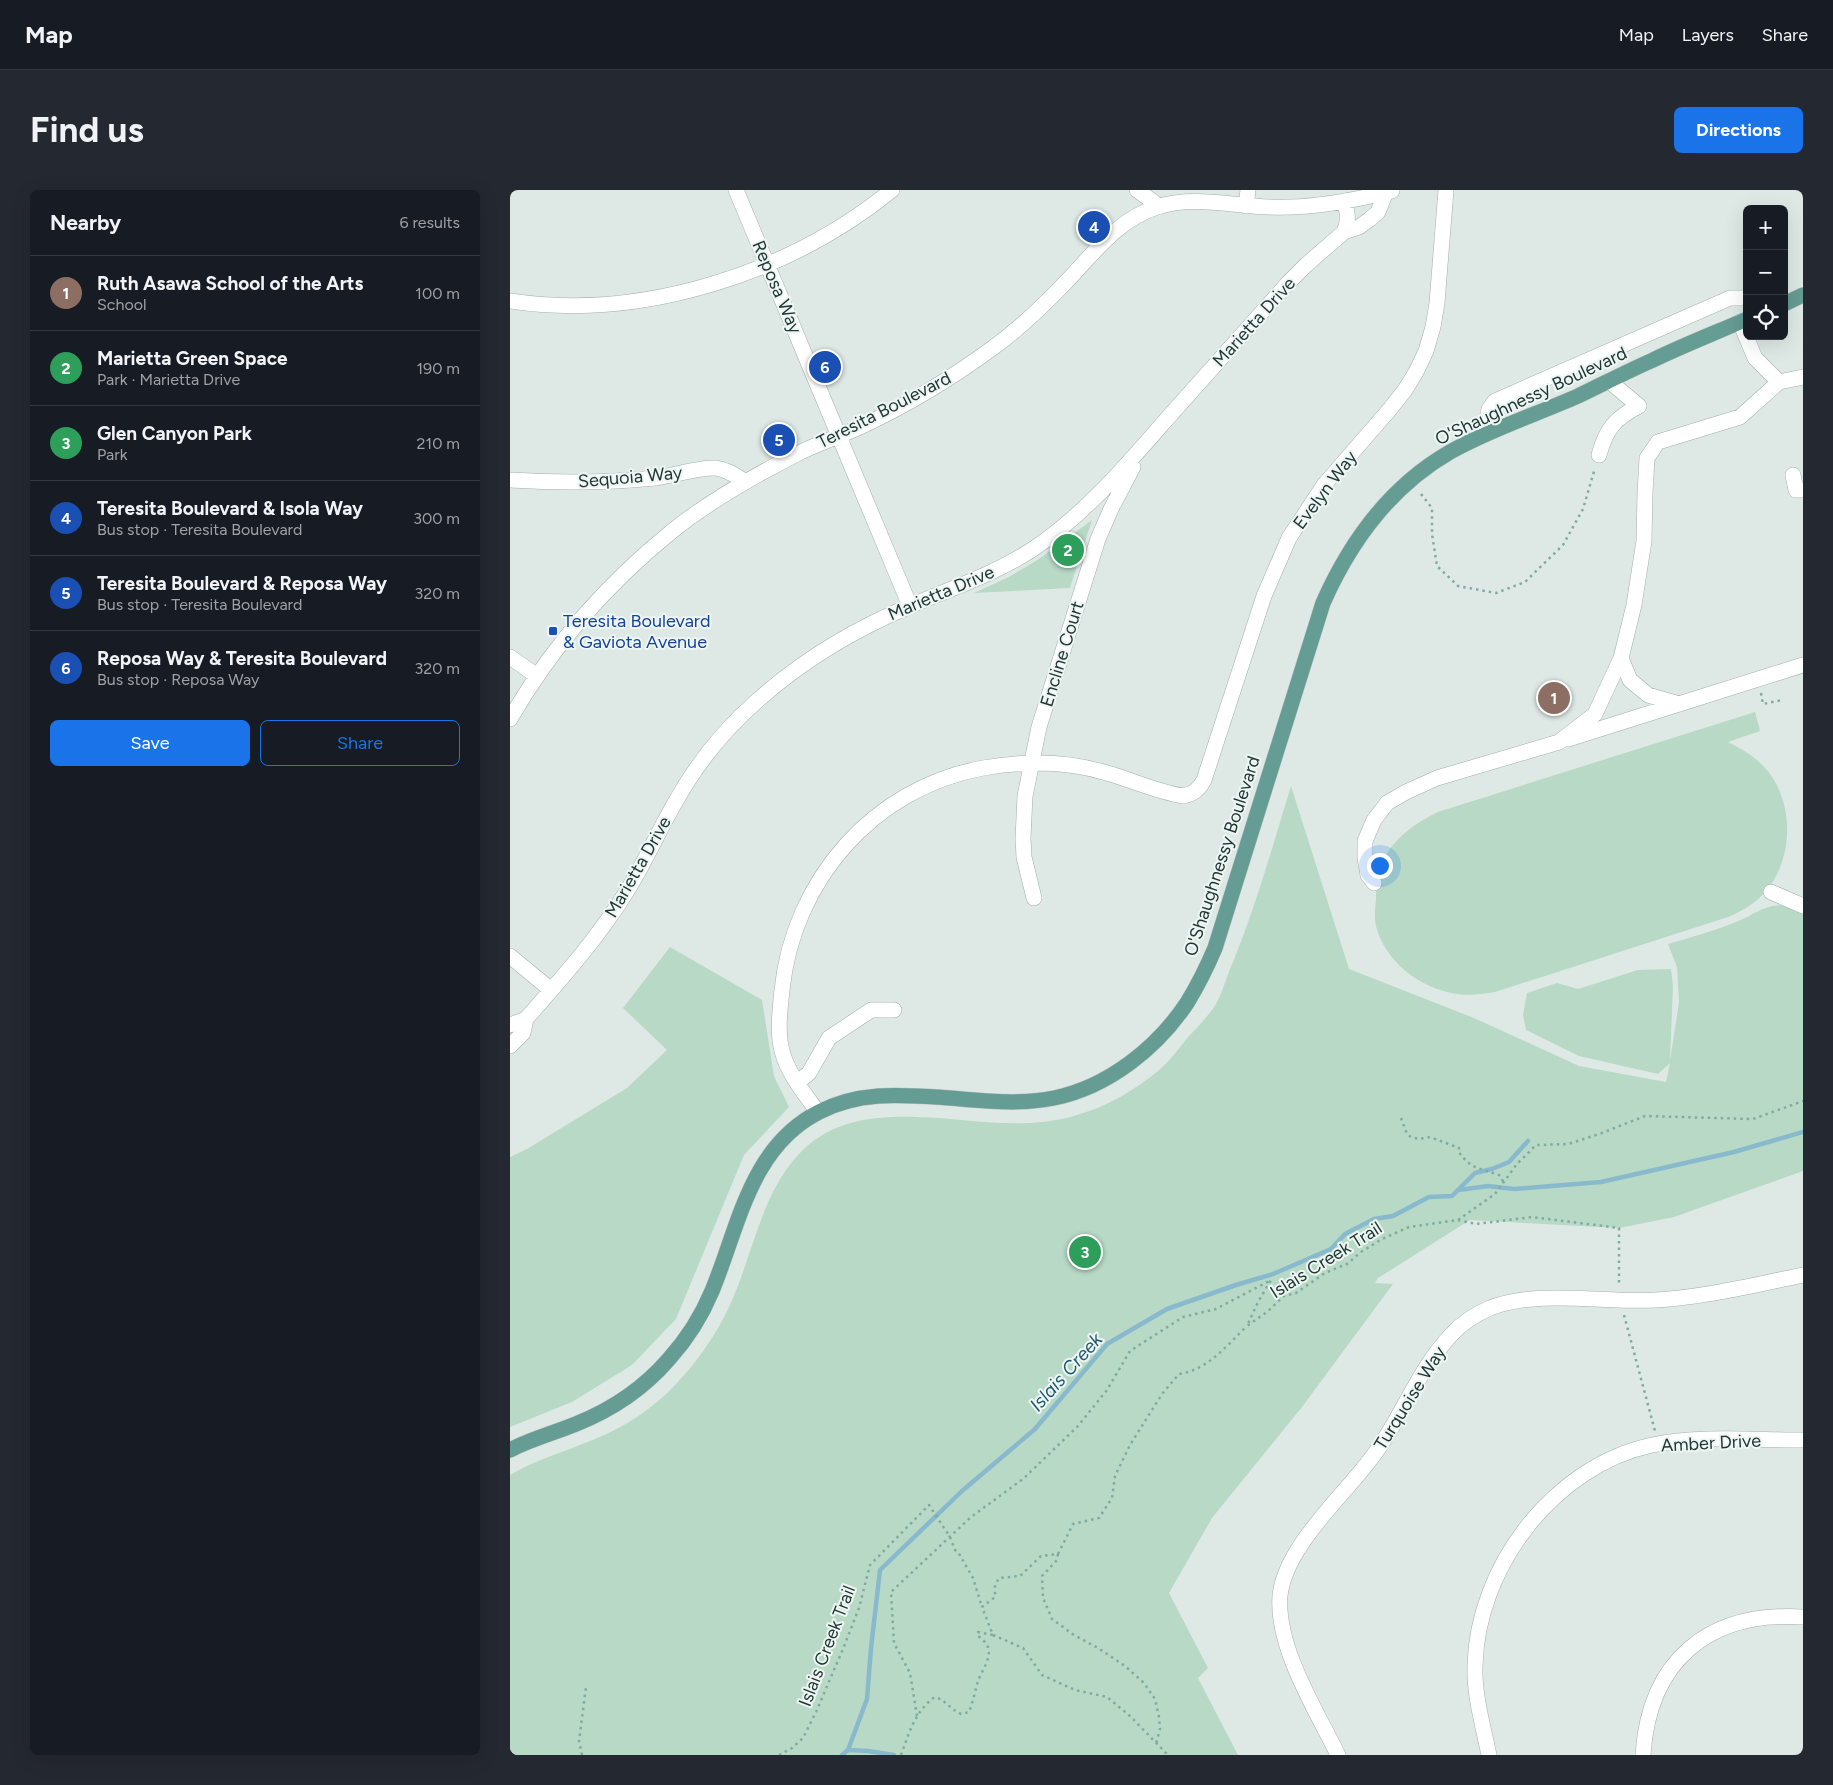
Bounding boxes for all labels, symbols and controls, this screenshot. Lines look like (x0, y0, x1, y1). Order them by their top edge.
text: Map (25, 20, 73, 49)
text: Map (1619, 24, 1654, 46)
text: Layers (1682, 24, 1734, 46)
text: Share (1762, 24, 1808, 46)
button: Directions (1674, 107, 1803, 153)
text: Find us (30, 109, 144, 151)
map controls (1743, 205, 1788, 340)
button: + (1743, 205, 1788, 250)
pin: 4 (1078, 208, 1110, 246)
text: Nearby (50, 210, 121, 235)
text: 6 results (399, 213, 460, 232)
street label: Reposa Way (747, 237, 807, 337)
button: − (1743, 250, 1788, 295)
text: Ruth Asawa School of the Arts (97, 272, 363, 295)
street label: Marietta Drive (1208, 272, 1300, 371)
text: 1 (63, 284, 69, 303)
text: 100 m (415, 284, 460, 303)
text: School (97, 295, 147, 314)
button: locate (1743, 295, 1788, 340)
street label: O'Shaughnessy Boulevard (1432, 342, 1630, 450)
text: Marietta Green Space (97, 347, 288, 370)
pin: 6 (809, 348, 841, 386)
text: 2 (61, 359, 71, 378)
text: 190 m (417, 359, 460, 378)
street label: Teresita Boulevard (813, 367, 955, 453)
text: Park · Marietta Drive (97, 370, 240, 389)
pin: 5 (763, 421, 795, 459)
text: Glen Canyon Park (97, 422, 252, 445)
text: 3 (62, 434, 70, 453)
text: 210 m (417, 434, 460, 453)
text: Park (97, 445, 127, 464)
street label: Evelyn Way (1288, 446, 1362, 534)
street label: Sequoia Way (577, 461, 684, 493)
text: Teresita Boulevard & Isola Way (97, 497, 363, 520)
text: 4 (61, 509, 71, 528)
text: 300 m (413, 509, 460, 528)
text: Bus stop · Teresita Boulevard (97, 520, 302, 539)
pin: 2 (1052, 531, 1084, 569)
street label: Marietta Drive (885, 561, 998, 625)
text: Teresita Boulevard & Reposa Way (97, 572, 387, 595)
text: 5 (61, 584, 71, 603)
text: 320 m (415, 584, 460, 603)
text: Bus stop · Teresita Boulevard (97, 595, 302, 614)
street label: Encline Court (1036, 598, 1089, 709)
place label: Teresita Boulevard & Gaviota Avenue (563, 610, 711, 653)
marker: Teresita Boulevard & Gaviota Avenue (547, 625, 559, 637)
text: Reposa Way & Teresita Boulevard (97, 647, 387, 670)
text: 6 (61, 659, 71, 678)
text: 320 m (415, 659, 460, 678)
text: Bus stop · Reposa Way (97, 670, 260, 689)
pin: 1 (1538, 679, 1570, 717)
button: Save (50, 720, 250, 766)
button: Share (260, 720, 460, 766)
street label: O'Shaughnessy Boulevard (1179, 753, 1265, 959)
street label: Marietta Drive (600, 812, 676, 922)
your location (1367, 853, 1393, 879)
street label: Islais Creek Trail (1266, 1217, 1386, 1303)
pin: 3 (1069, 1233, 1101, 1271)
water label: Islais Creek (1025, 1327, 1108, 1416)
street label: Turquoise Way (1369, 1342, 1451, 1454)
street label: Amber Drive (1660, 1429, 1762, 1457)
street label: Islais Creek Trail (794, 1582, 860, 1710)

